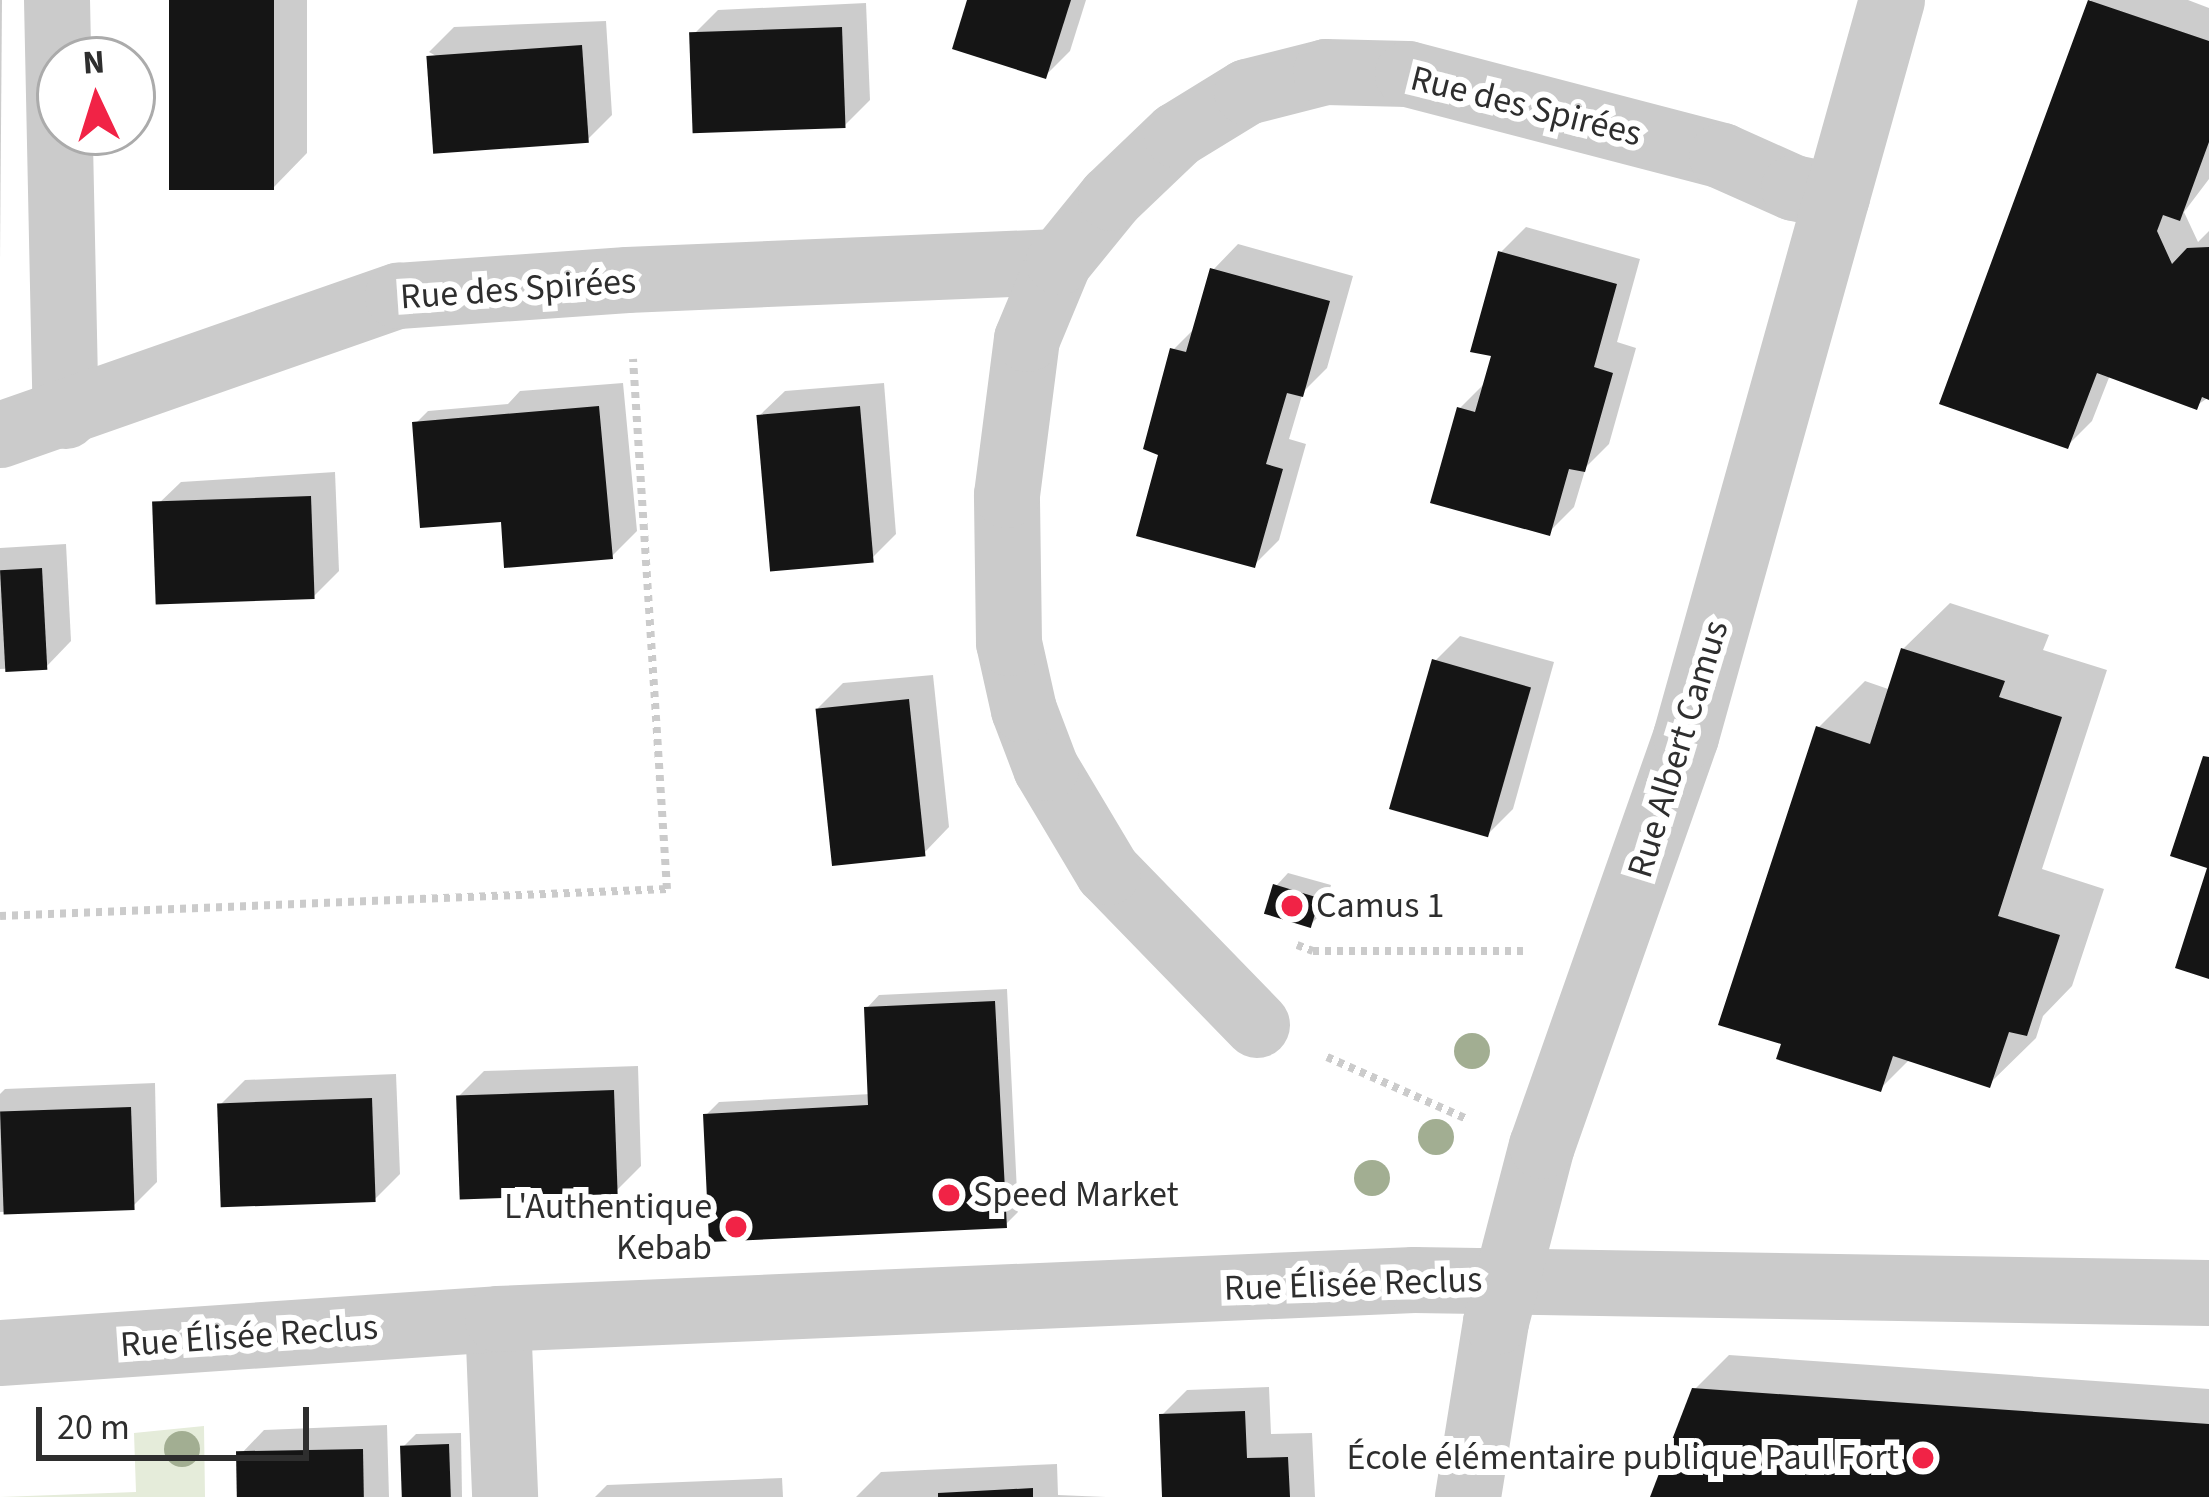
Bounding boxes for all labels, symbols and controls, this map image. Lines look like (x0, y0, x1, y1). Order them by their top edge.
north arrow (36, 36, 156, 156)
text: N (81, 38, 106, 87)
street label: Rue des Spirées (1406, 56, 1646, 156)
street label: Rue des Spirées (399, 259, 637, 319)
street label: Rue Albert Camus (1618, 615, 1738, 883)
place label: Camus 1 (1316, 884, 1444, 928)
marker: Camus 1 (1279, 893, 1305, 919)
place label: Speed Market (973, 1173, 1179, 1217)
marker: Speed Market (936, 1182, 962, 1208)
place label: L'Authentique Kebab (504, 1184, 712, 1269)
marker: L'Authentique Kebab (723, 1214, 749, 1240)
street label: Rue Élisée Reclus (1223, 1258, 1483, 1310)
street label: Rue Élisée Reclus (119, 1305, 379, 1367)
scale bar (42, 1383, 315, 1457)
text: 20 m (57, 1402, 130, 1453)
place label: École élémentaire publique Paul Fort (1347, 1436, 1899, 1480)
marker: École élémentaire publique Paul Fort (1910, 1445, 1936, 1471)

